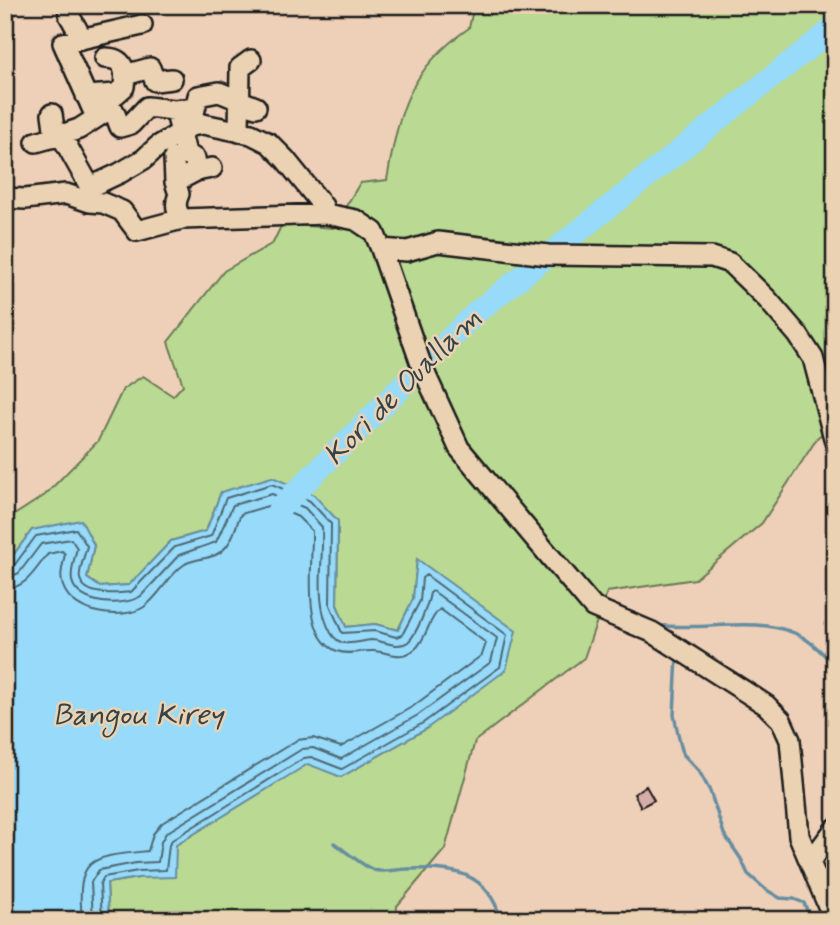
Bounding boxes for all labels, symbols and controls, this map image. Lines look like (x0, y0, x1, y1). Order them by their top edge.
water label: Kori de Ouallam (315, 299, 491, 475)
water label: Bangou Kirey (53, 696, 225, 738)

